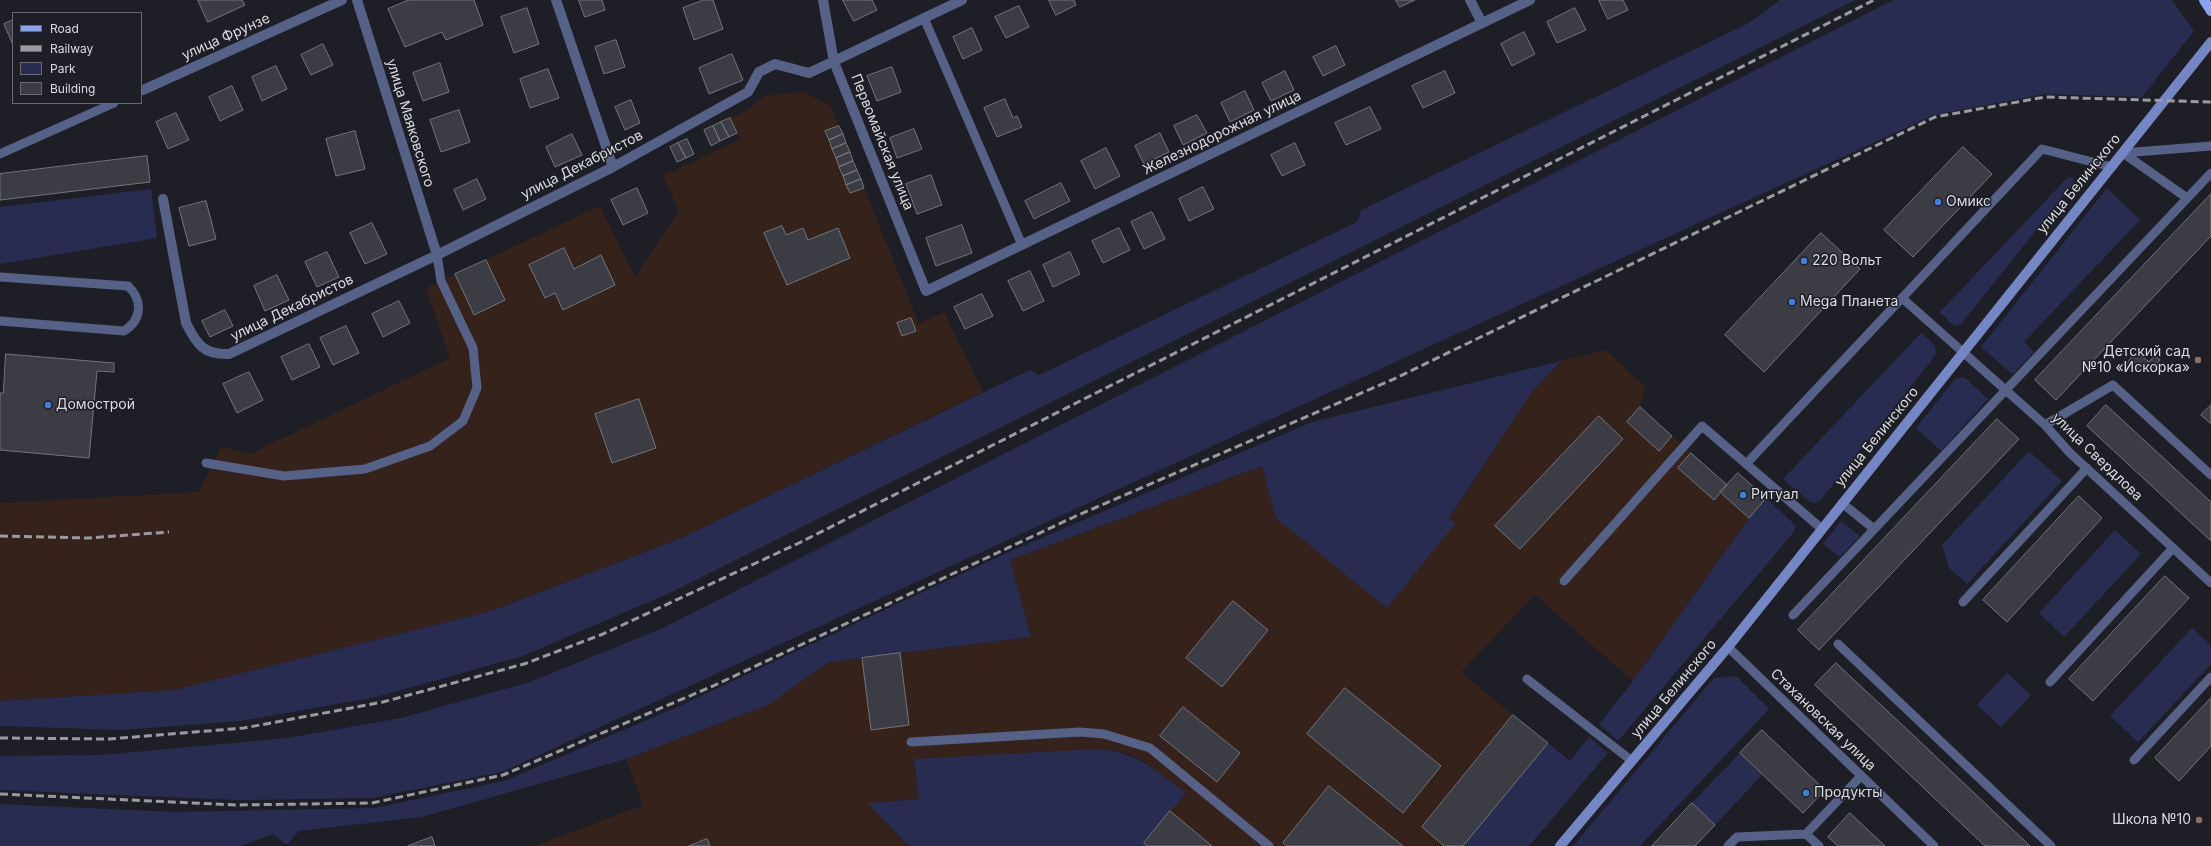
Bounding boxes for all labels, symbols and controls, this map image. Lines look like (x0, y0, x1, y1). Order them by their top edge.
street label: улица Фрунзе (179, 10, 273, 64)
legend (12, 12, 142, 104)
text: Road (50, 21, 79, 36)
text: Railway (50, 41, 93, 56)
street label: улица Маяковского (382, 57, 438, 189)
text: Park (50, 61, 76, 76)
street label: Первомайская улица (847, 71, 917, 213)
text: Building (50, 81, 95, 96)
street label: Железнодорожная улица (1140, 87, 1304, 179)
street label: улица Декабристов (518, 127, 646, 203)
street label: улица Белинского (2034, 131, 2124, 237)
place label: Омикс (1946, 194, 1991, 210)
marker: Омикс (1933, 197, 1943, 207)
place label: 220 Вольт (1812, 253, 1882, 269)
marker: 220 Вольт (1799, 256, 1809, 266)
street label: улица Декабристов (228, 271, 356, 345)
place label: Mega Планета (1800, 294, 1898, 310)
marker: Mega Планета (1787, 297, 1797, 307)
place label: Детский сад №10 «Искорка» (2082, 344, 2190, 376)
marker: Детский сад №10 «Искорка» (2193, 355, 2203, 365)
street label: улица Белинского (1832, 384, 1922, 490)
place label: Домострой (56, 397, 135, 413)
marker: Домострой (43, 400, 53, 410)
street label: улица Свердлова (2048, 409, 2146, 505)
place label: Ритуал (1751, 487, 1799, 503)
marker: Ритуал (1738, 490, 1748, 500)
street label: улица Белинского (1628, 636, 1720, 742)
street label: Стахановская улица (1767, 665, 1879, 775)
place label: Продукты (1814, 785, 1883, 801)
marker: Продукты (1801, 788, 1811, 798)
place label: Школа №10 (2112, 812, 2191, 828)
marker: Школа №10 (2194, 815, 2204, 825)

